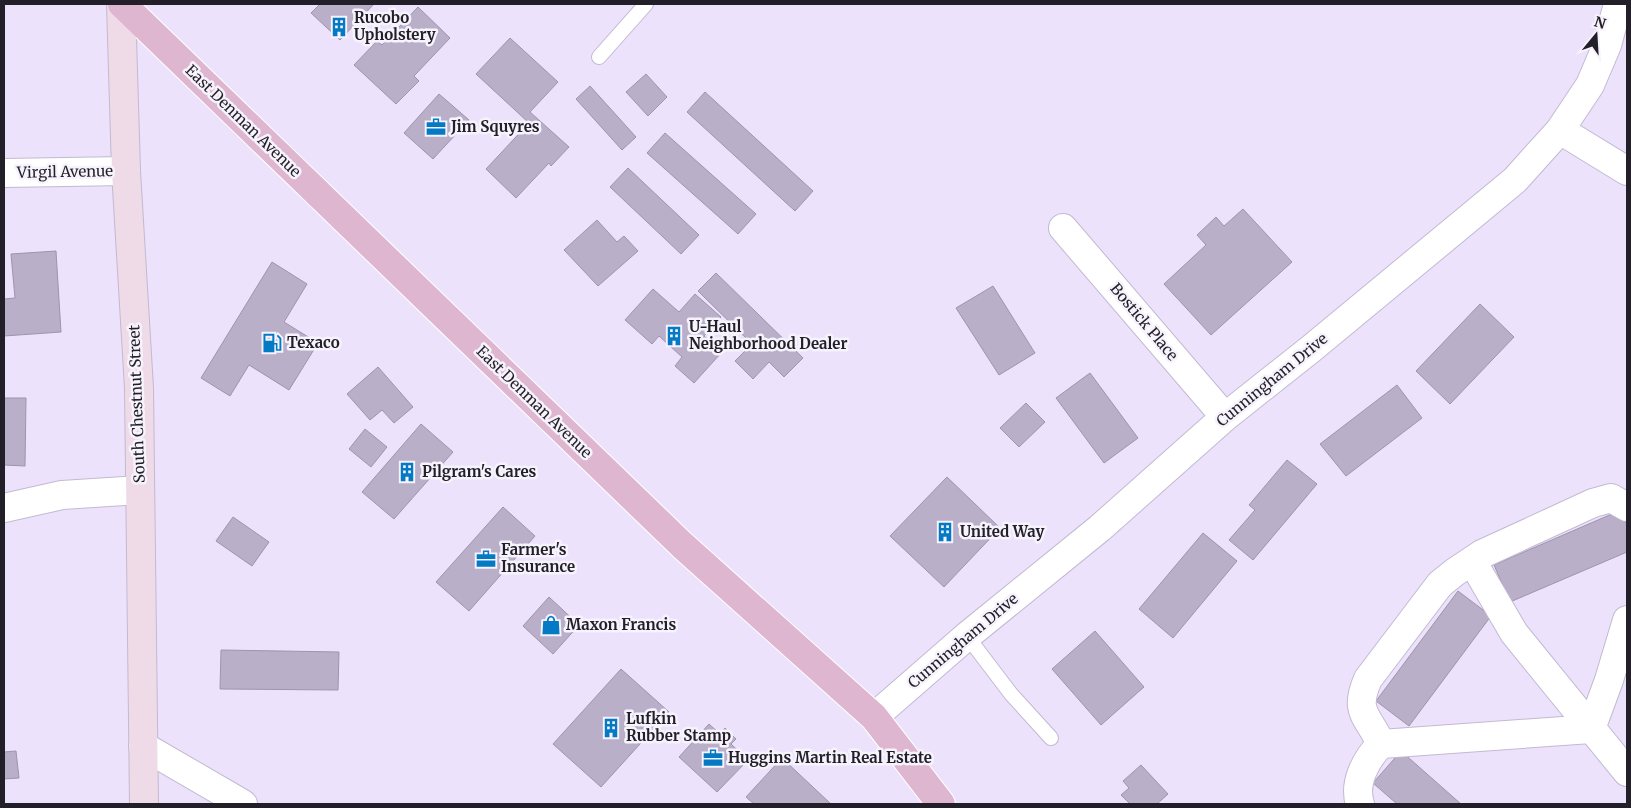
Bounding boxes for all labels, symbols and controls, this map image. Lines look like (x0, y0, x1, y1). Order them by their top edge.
place label: Rucobo Upholstery (354, 8, 436, 44)
north arrow (1571, 10, 1621, 60)
text: N (1592, 12, 1608, 33)
building icon: Rucobo Upholstery (328, 16, 350, 38)
street label: East Denman Avenue (182, 61, 305, 181)
office icon: Jim Squyres (425, 116, 447, 138)
place label: Jim Squyres (450, 117, 540, 136)
street label: Virgil Avenue (16, 161, 113, 182)
street label: Bostick Place (1106, 279, 1182, 364)
place label: U-Haul Neighborhood Dealer (689, 317, 847, 353)
street label: South Chestnut Street (124, 324, 149, 484)
building icon: U-Haul Neighborhood Dealer (663, 325, 685, 347)
street label: Cunningham Drive (1212, 329, 1331, 430)
fuel station icon: Texaco (261, 332, 283, 354)
place label: Texaco (287, 333, 340, 352)
street label: East Denman Avenue (473, 342, 596, 462)
building icon: Pilgram's Cares (396, 461, 418, 483)
place label: Pilgram's Cares (422, 462, 537, 481)
building icon: United Way (934, 521, 956, 543)
place label: United Way (960, 522, 1044, 541)
place label: Farmer's Insurance (501, 540, 575, 576)
office icon: Farmer's Insurance (475, 548, 497, 570)
street label: Cunningham Drive (904, 589, 1022, 692)
shop icon: Maxon Francis (540, 614, 562, 636)
place label: Maxon Francis (566, 615, 676, 634)
place label: Lufkin Rubber Stamp (626, 709, 731, 745)
building icon: Lufkin Rubber Stamp (600, 717, 622, 739)
office icon: Huggins Martin Real Estate (702, 747, 724, 769)
place label: Huggins Martin Real Estate (728, 748, 932, 767)

